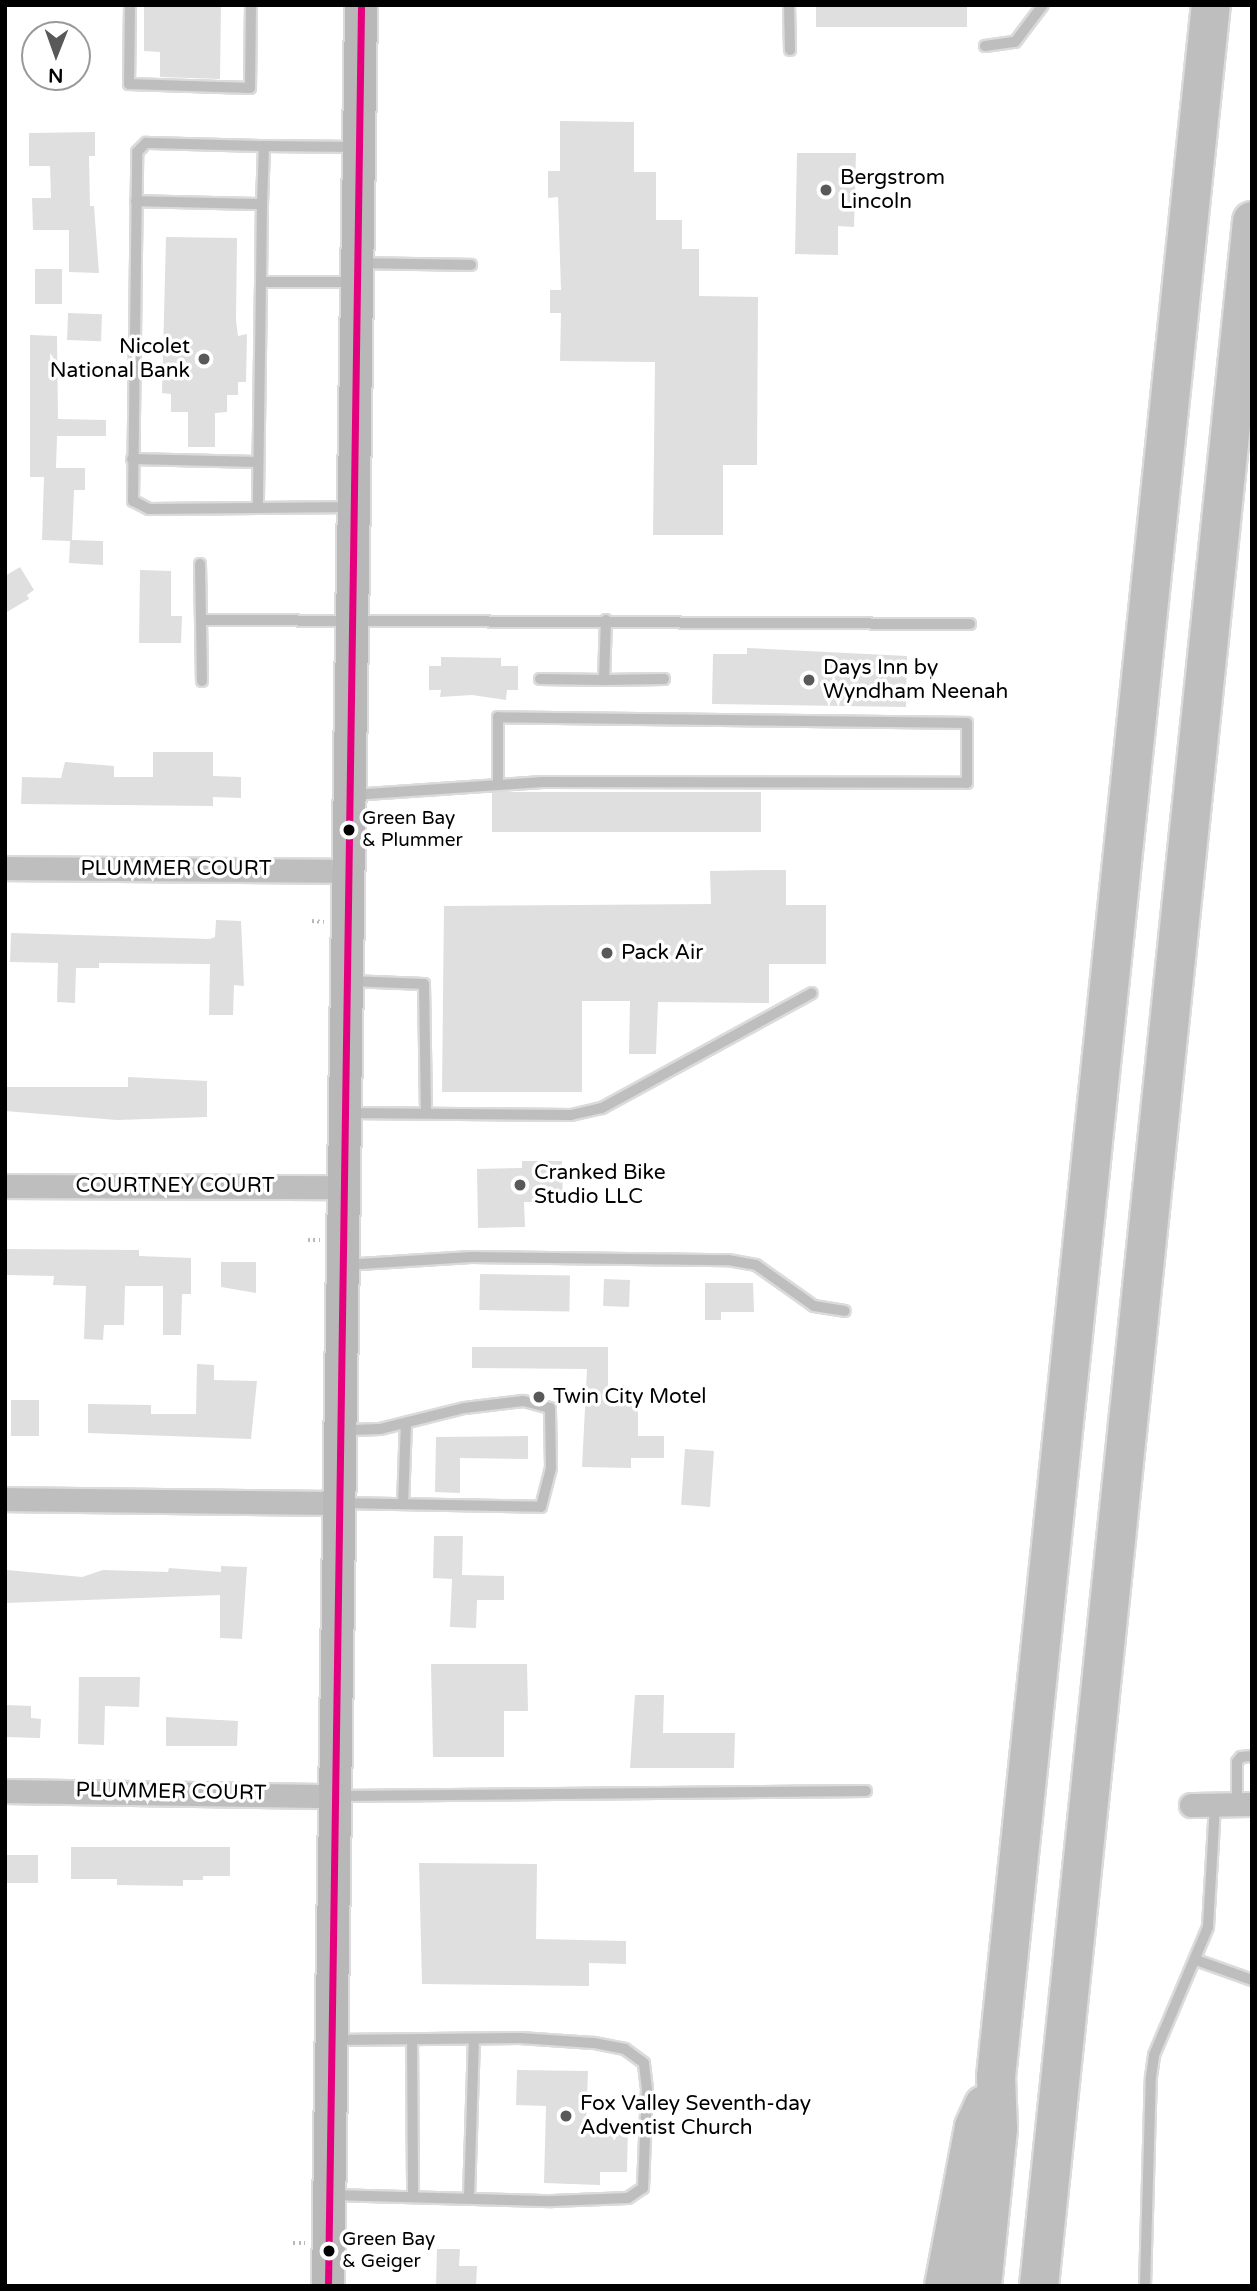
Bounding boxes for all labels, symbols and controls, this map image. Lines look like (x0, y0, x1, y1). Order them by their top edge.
north arrow (21, 21, 91, 91)
text: N (48, 64, 63, 86)
place label: Bergstrom Lincoln (840, 165, 945, 215)
marker: Bergstrom Lincoln (818, 182, 834, 198)
place label: Nicolet National Bank (50, 334, 190, 384)
marker: Nicolet National Bank (196, 351, 212, 367)
place label: Days Inn by Wyndham Neenah (823, 655, 1008, 705)
marker: Days Inn by Wyndham Neenah (801, 672, 817, 688)
place label: Green Bay & Plummer (362, 808, 463, 852)
marker: Green Bay & Plummer (342, 823, 356, 837)
street label: PLUMMER COURT (81, 856, 271, 882)
place label: Pack Air (621, 940, 703, 966)
marker: Pack Air (599, 945, 615, 961)
place label: Cranked Bike Studio LLC (534, 1160, 666, 1210)
street label: COURTNEY COURT (76, 1173, 274, 1199)
marker: Cranked Bike Studio LLC (512, 1177, 528, 1193)
place label: Twin City Motel (553, 1384, 707, 1410)
marker: Twin City Motel (531, 1389, 547, 1405)
street label: PLUMMER COURT (75, 1778, 267, 1806)
place label: Fox Valley Seventh-day Adventist Church (580, 2091, 811, 2141)
marker: Fox Valley Seventh-day Adventist Church (558, 2108, 574, 2124)
place label: Green Bay & Geiger (342, 2229, 435, 2273)
marker: Green Bay & Geiger (322, 2244, 336, 2258)

